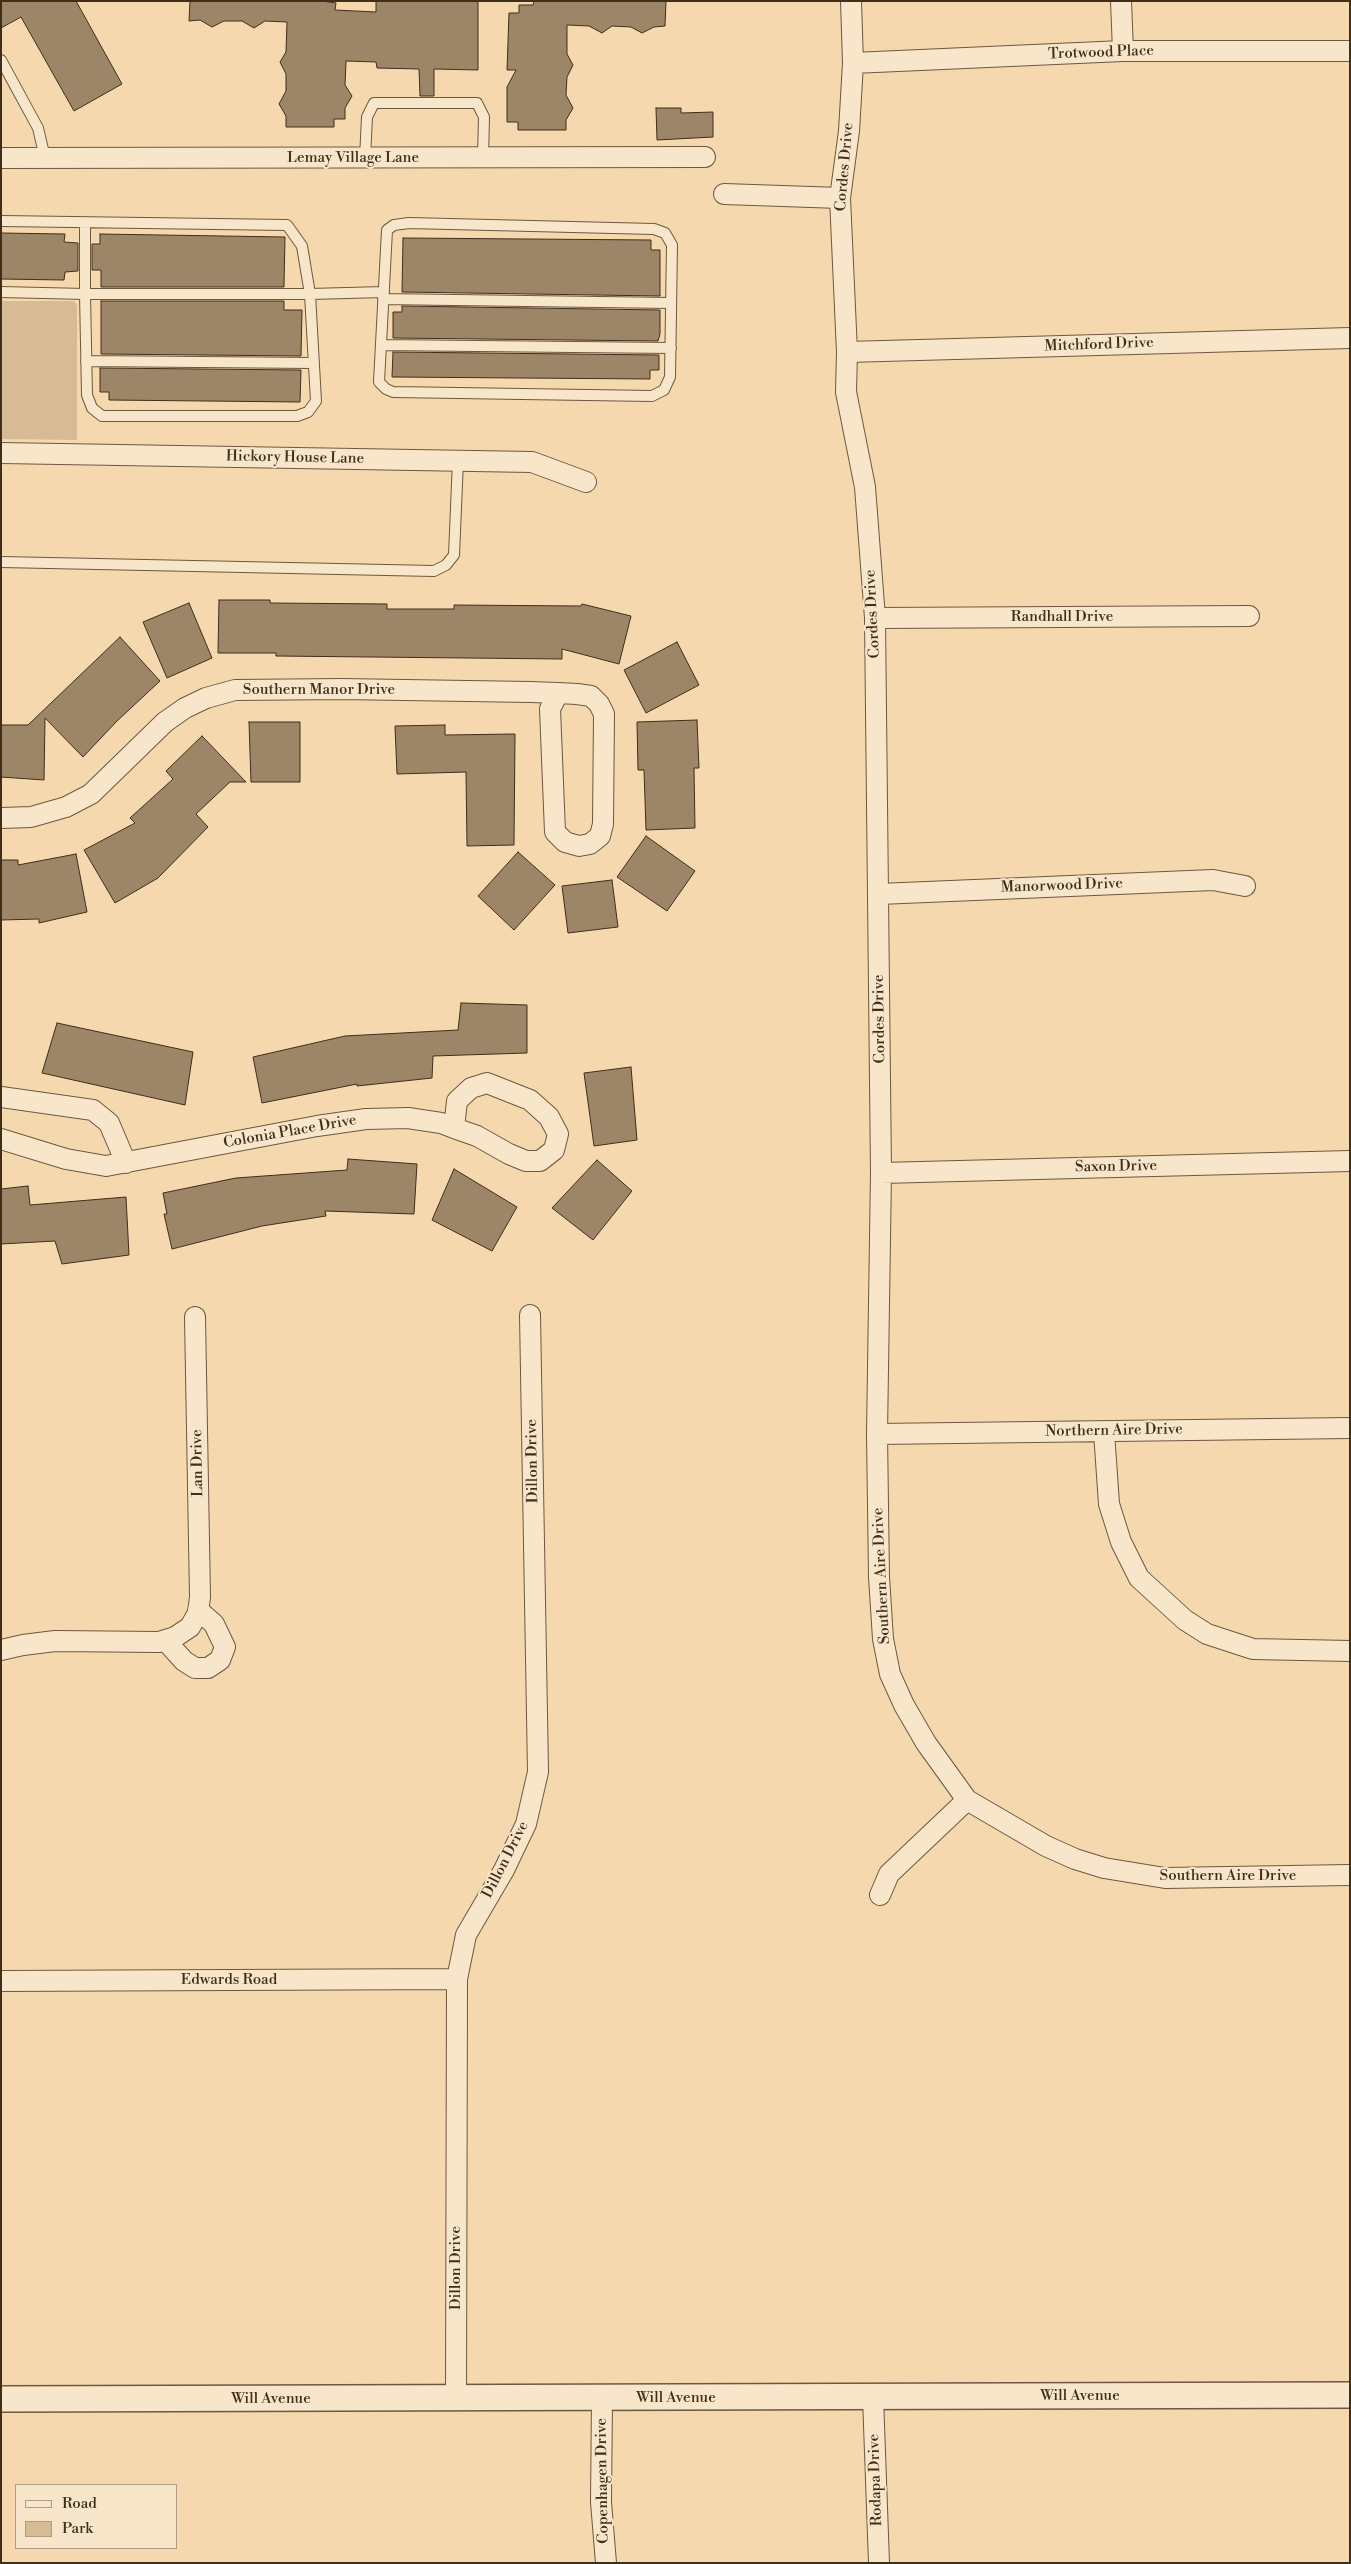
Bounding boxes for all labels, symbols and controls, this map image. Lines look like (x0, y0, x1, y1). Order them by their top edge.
street label: Trotwood Place (1048, 42, 1154, 64)
street label: Cordes Drive (832, 122, 858, 212)
street label: Lemay Village Lane (287, 149, 419, 167)
street label: Mitchford Drive (1044, 334, 1154, 356)
street label: Hickory House Lane (226, 448, 364, 468)
street label: Cordes Drive (862, 569, 884, 659)
street label: Randhall Drive (1011, 608, 1113, 626)
street label: Southern Manor Drive (243, 681, 395, 699)
street label: Manorwood Drive (1001, 875, 1123, 897)
street label: Cordes Drive (870, 974, 890, 1064)
street label: Colonia Place Drive (222, 1111, 358, 1153)
street label: Saxon Drive (1075, 1157, 1157, 1177)
street label: Dillon Drive (523, 1419, 543, 1503)
street label: Northern Aire Drive (1045, 1421, 1183, 1441)
street label: Lan Drive (188, 1429, 208, 1497)
street label: Southern Aire Drive (869, 1507, 895, 1645)
street label: Dillon Drive (479, 1818, 533, 1902)
street label: Southern Aire Drive (1160, 1867, 1296, 1885)
street label: Edwards Road (181, 1971, 277, 1989)
street label: Dillon Drive (447, 2226, 465, 2310)
street label: Will Avenue (1040, 2387, 1120, 2405)
street label: Will Avenue (636, 2389, 716, 2407)
street label: Will Avenue (231, 2390, 311, 2408)
street label: Copenhagen Drive (593, 2418, 613, 2544)
street label: Rodapa Drive (865, 2434, 887, 2526)
legend (15, 2484, 178, 2549)
text: Road (62, 2494, 97, 2513)
text: Park (62, 2519, 93, 2538)

